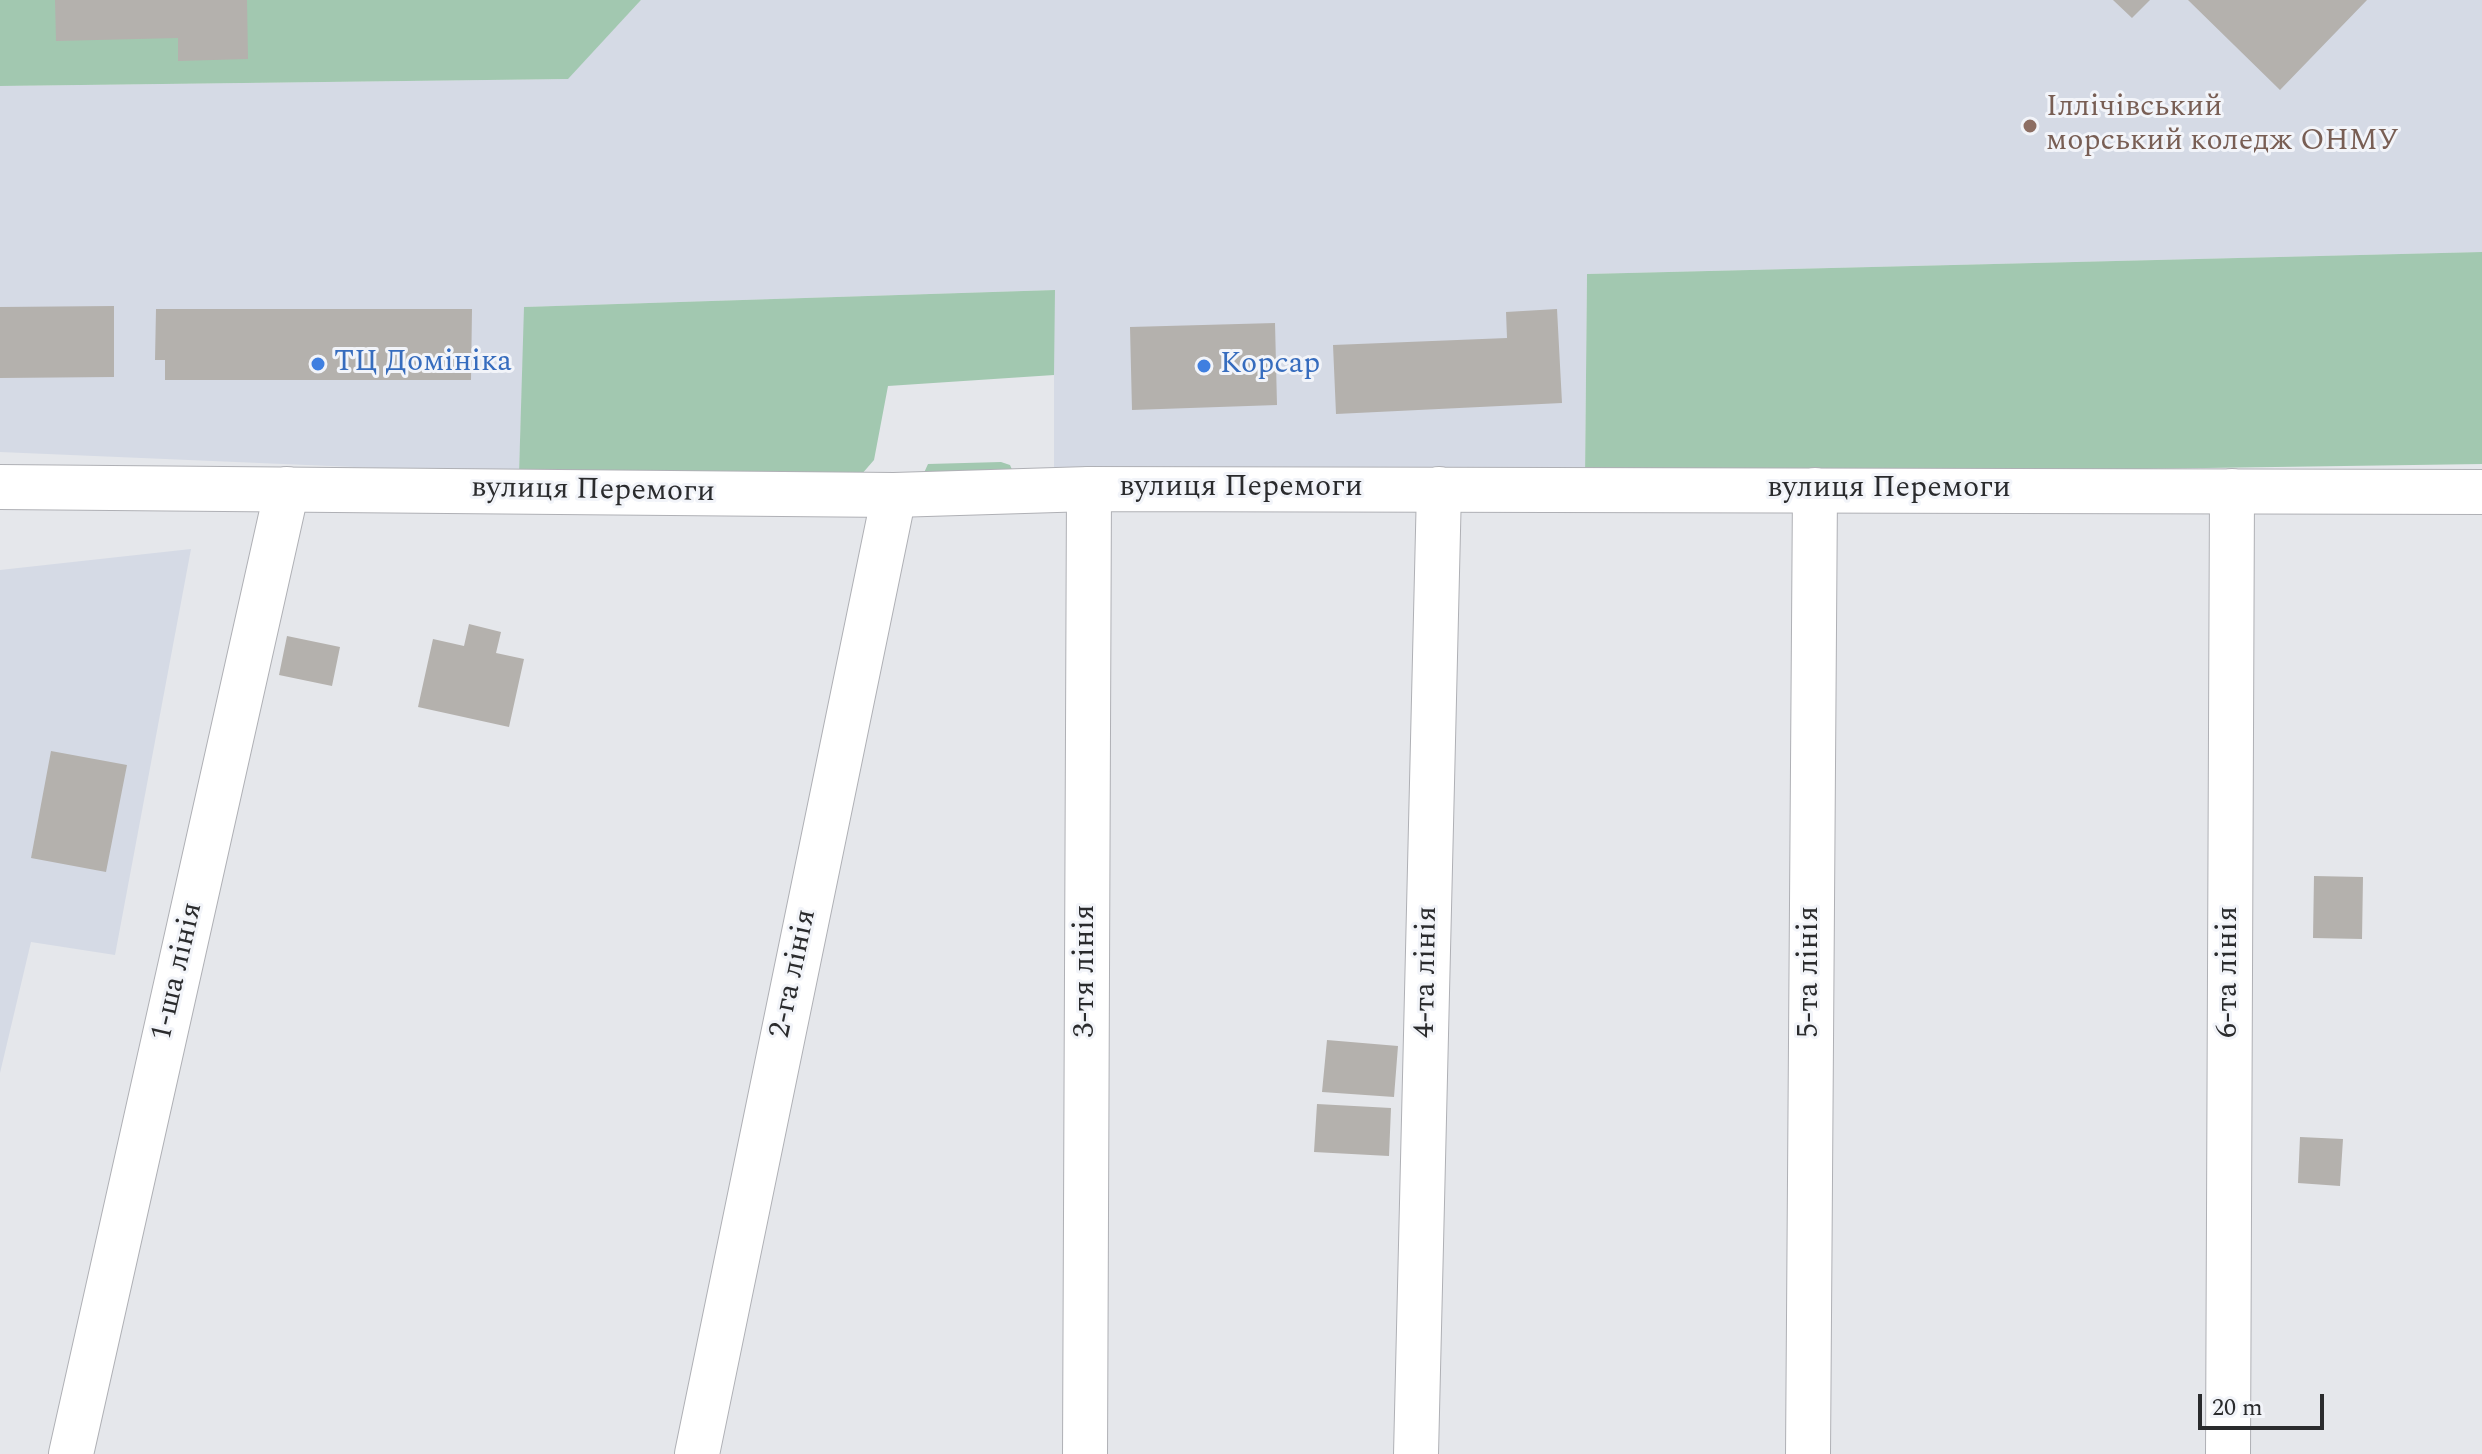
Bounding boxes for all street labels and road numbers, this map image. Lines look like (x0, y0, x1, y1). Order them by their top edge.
street label: вулиця Перемоги (1119, 471, 1363, 507)
street label: вулиця Перемоги (471, 472, 715, 512)
street label: вулиця Перемоги (1767, 472, 2011, 508)
street label: 1-ша лінія (146, 899, 212, 1045)
street label: 3-тя лінія (1069, 904, 1105, 1038)
street label: 2-га лінія (764, 906, 826, 1042)
street label: 4-та лінія (1409, 906, 1447, 1038)
street label: 5-та лінія (1793, 906, 1829, 1038)
street label: 6-та лінія (2212, 906, 2248, 1038)

